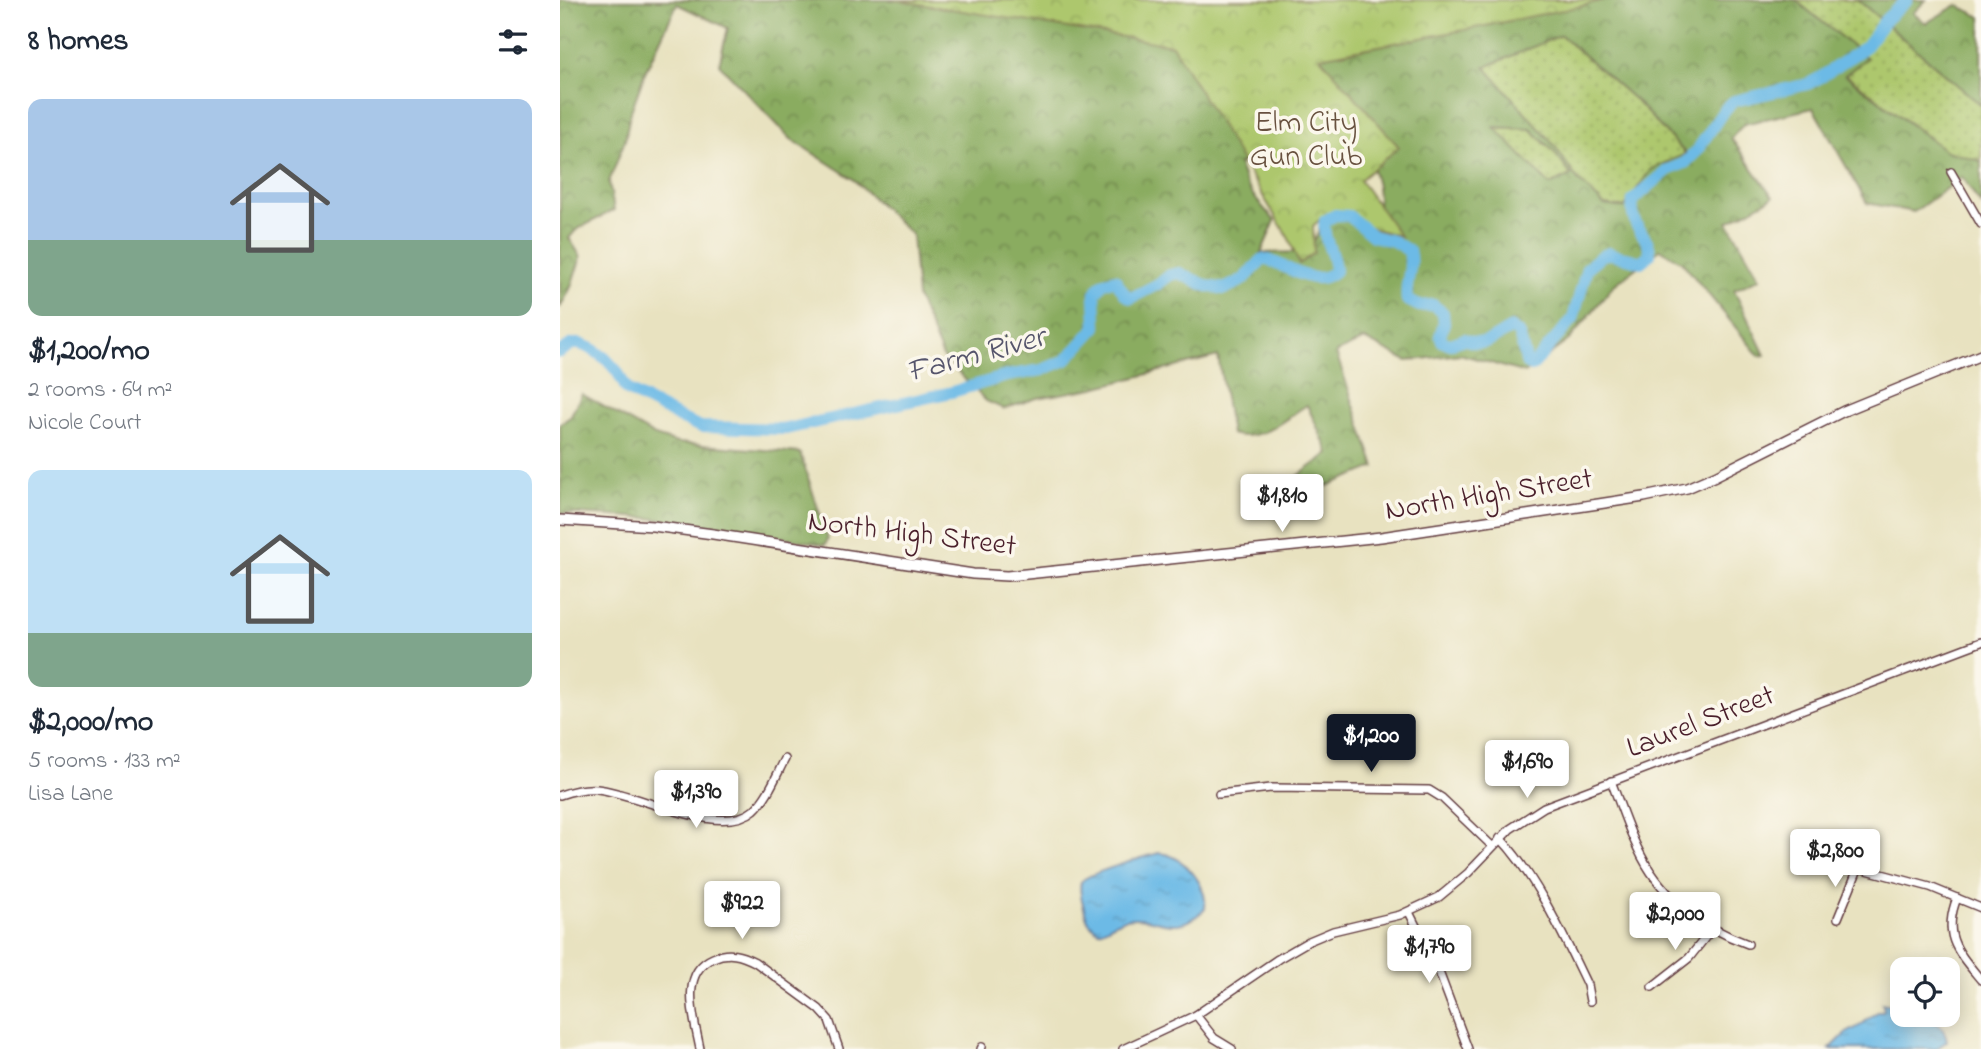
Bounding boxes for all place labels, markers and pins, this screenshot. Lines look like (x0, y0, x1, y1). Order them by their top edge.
pin: $1,810 (1225, 475, 1339, 534)
pin: $1,200 (1314, 714, 1428, 774)
pin: $1,690 (1470, 740, 1584, 800)
pin: $1,390 (639, 770, 753, 830)
pin: $2,800 (1778, 830, 1892, 889)
pin: $922 (701, 881, 783, 941)
pin: $2,000 (1618, 892, 1732, 952)
pin: $1,790 (1372, 926, 1486, 985)

